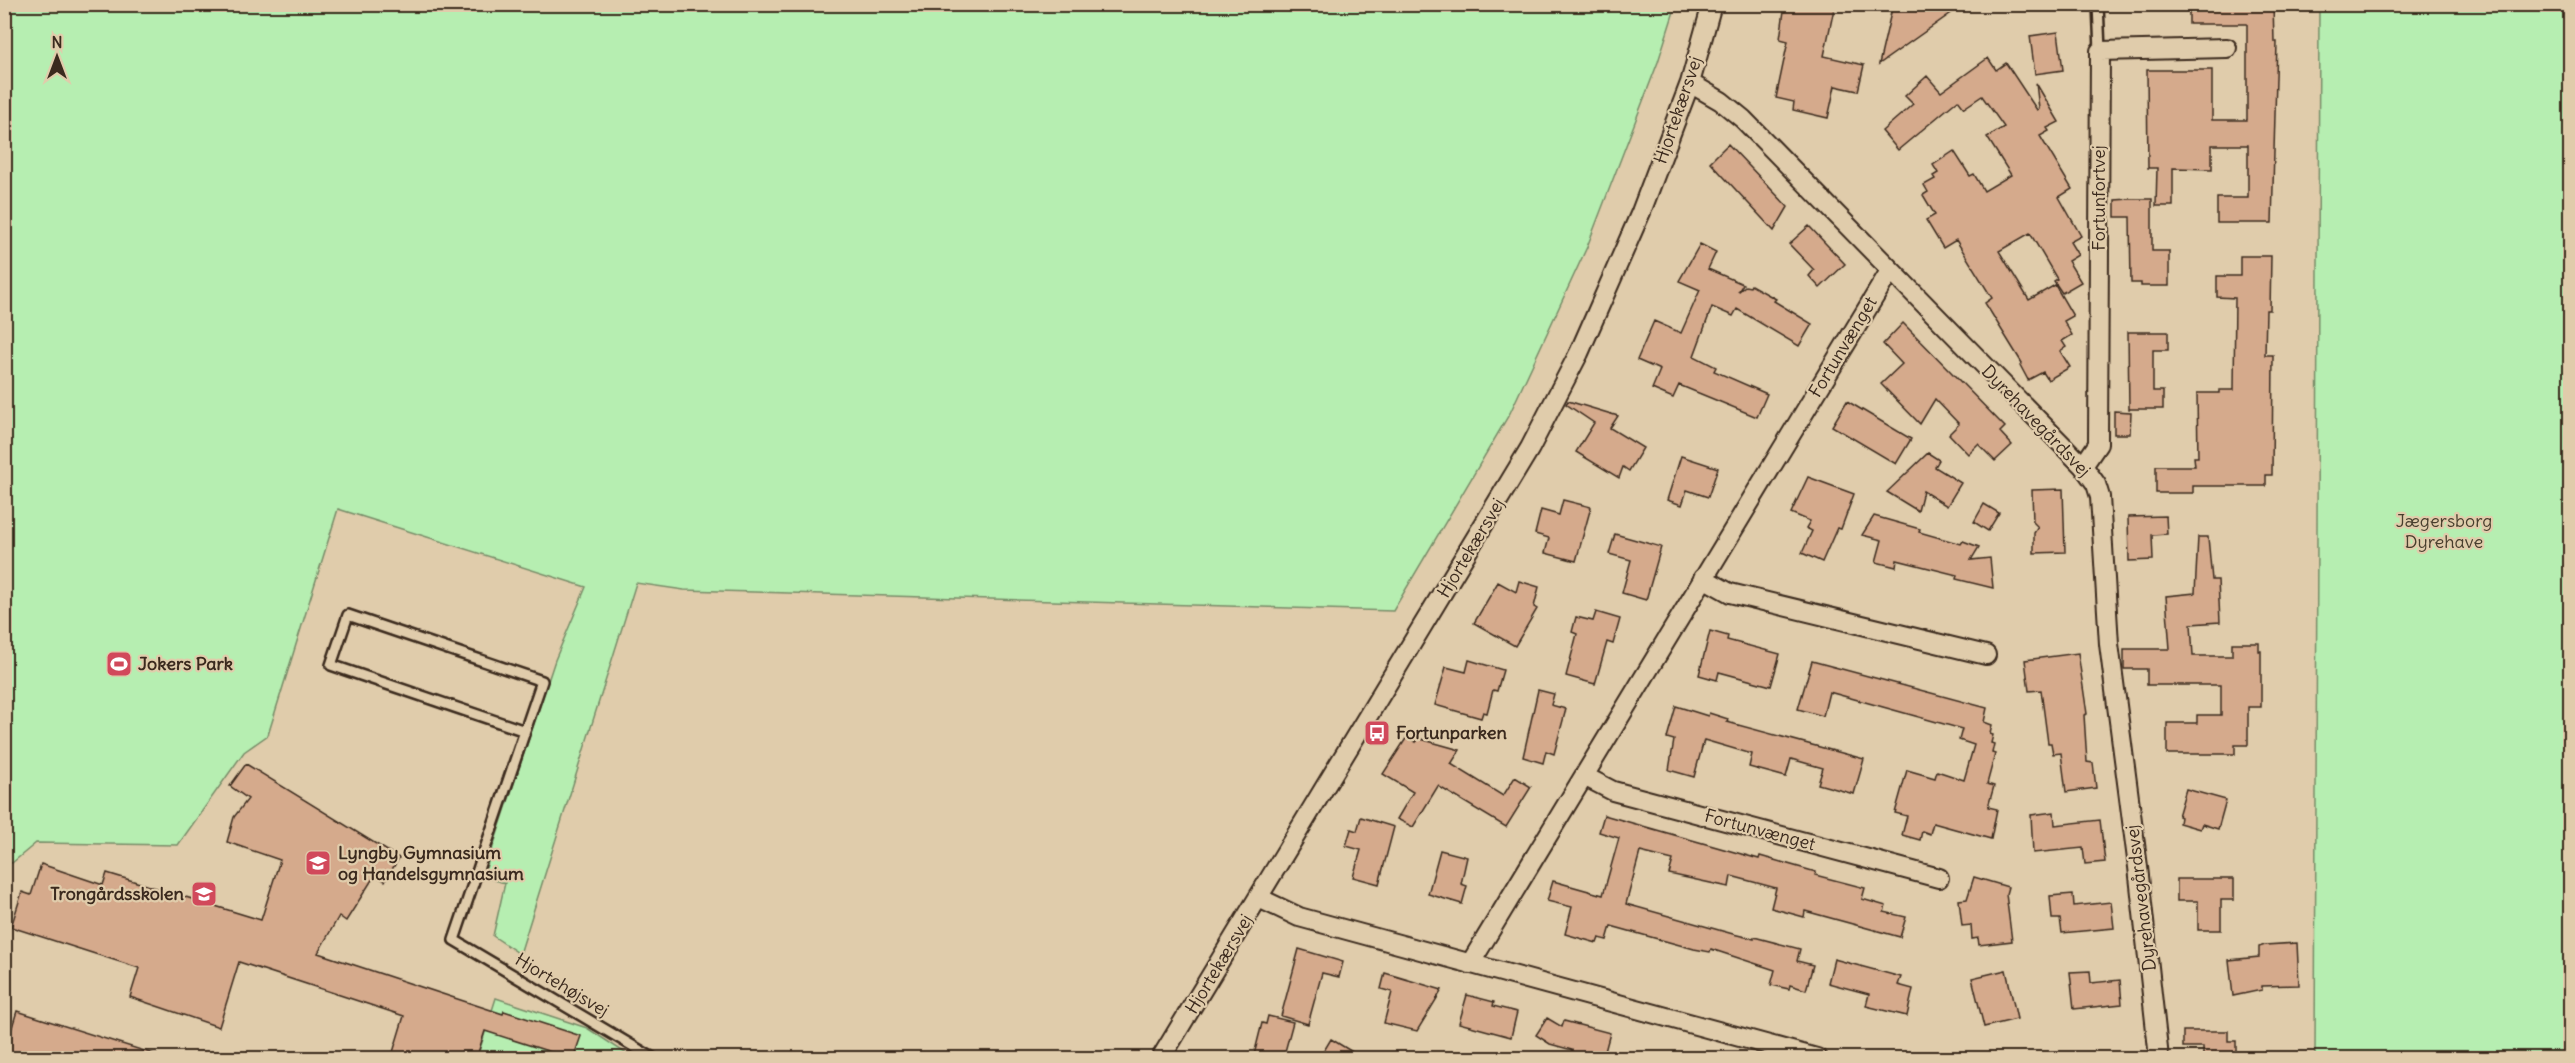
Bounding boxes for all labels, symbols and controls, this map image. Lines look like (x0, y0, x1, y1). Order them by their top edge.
north arrow (27, 27, 87, 87)
text: N (51, 32, 63, 52)
street label: Hjortekærsvej (1648, 53, 1707, 167)
street label: Fortunfortvej (2087, 145, 2110, 251)
street label: Fortunvænget (1803, 292, 1882, 401)
street label: Dyrehavegårdsvej (1977, 360, 2096, 482)
street label: Hjortekærsvej (1432, 494, 1509, 602)
park label: Jægersborg Dyrehave (2396, 509, 2492, 553)
sports icon: Jokers Park (104, 649, 134, 679)
place label: Jokers Park (138, 652, 233, 675)
bus stop icon: Fortunparken (1362, 718, 1392, 748)
place label: Fortunparken (1396, 721, 1507, 744)
street label: Fortunvænget (1702, 804, 1818, 855)
street label: Dyrehavegårdsvej (2120, 824, 2161, 973)
place label: Lyngby Gymnasium og Handelsgymnasium (338, 841, 524, 885)
school or university icon: Lyngby Gymnasium og Handelsgymnasium (303, 848, 333, 878)
school or university icon: Trongårdsskolen (189, 879, 219, 909)
place label: Trongårdsskolen (50, 882, 185, 905)
street label: Hjortekærsvej (1180, 910, 1257, 1018)
street label: Hjortehøjsvej (511, 948, 613, 1022)

